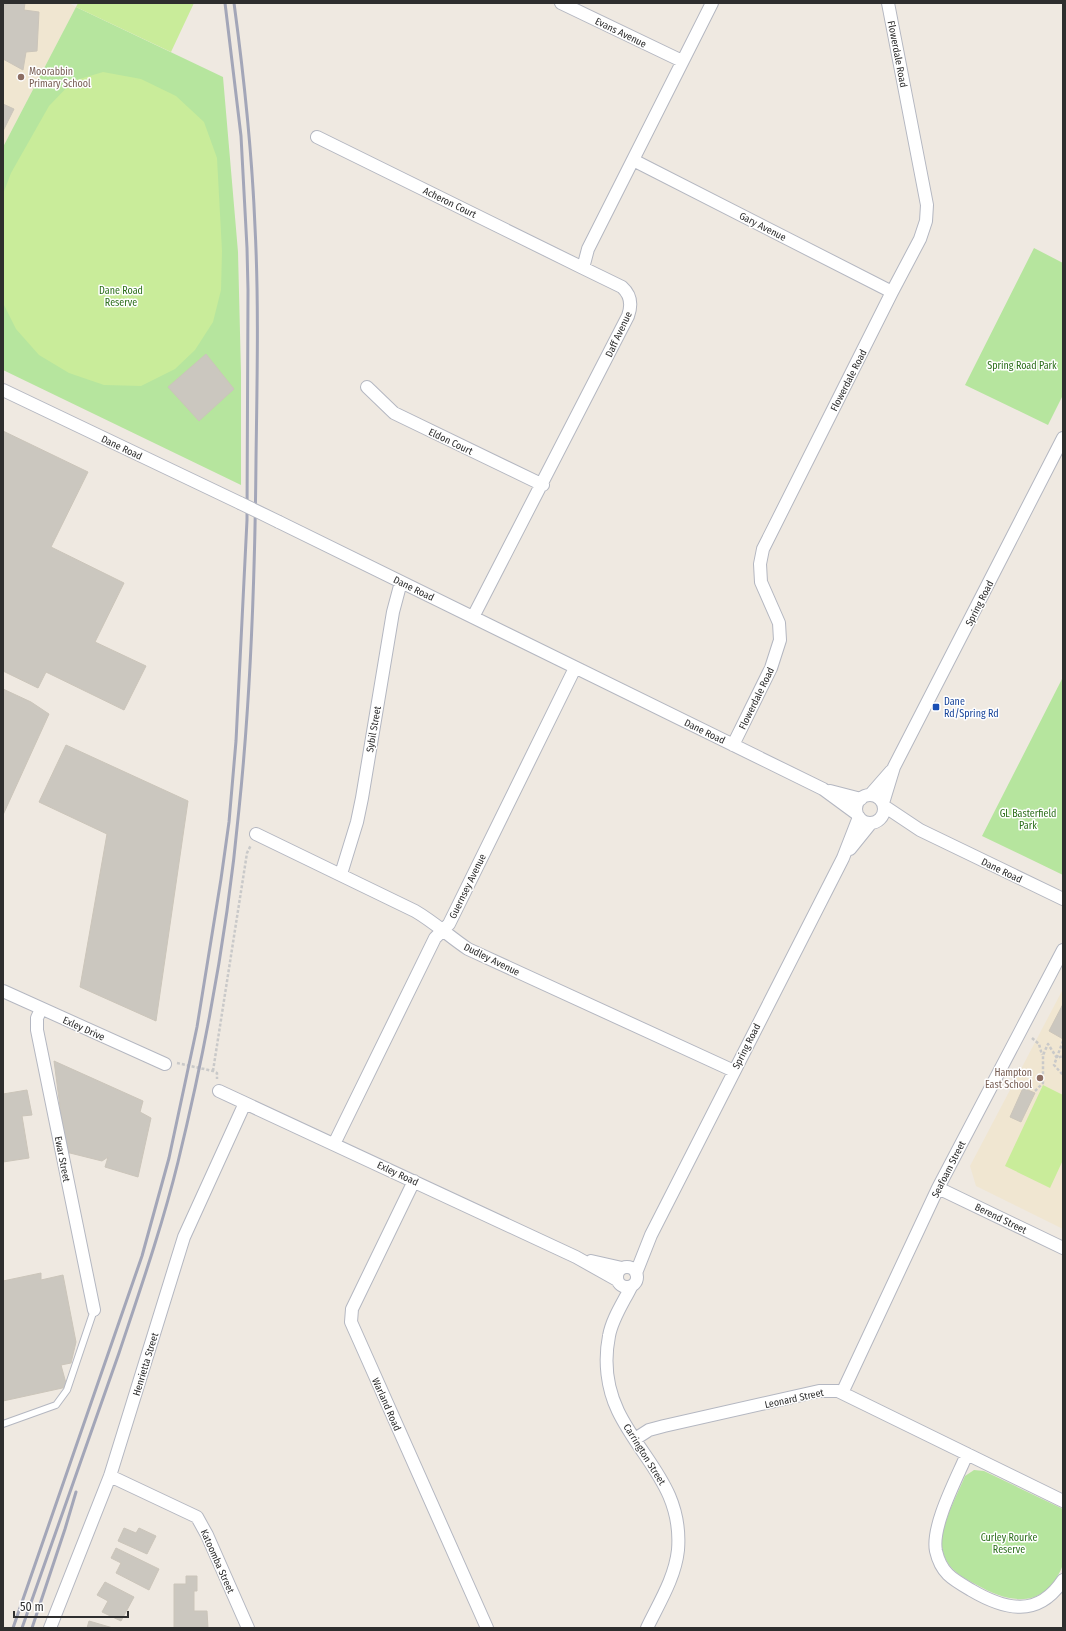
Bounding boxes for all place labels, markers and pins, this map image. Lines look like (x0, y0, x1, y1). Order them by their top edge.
place label: Moorabbin Primary School (29, 66, 91, 90)
marker: Moorabbin Primary School (16, 72, 26, 82)
place label: Dane Rd/Spring Rd (944, 696, 999, 720)
marker: Dane Rd/Spring Rd (931, 702, 941, 712)
place label: Hampton East School (985, 1067, 1032, 1091)
marker: Hampton East School (1035, 1073, 1045, 1083)

